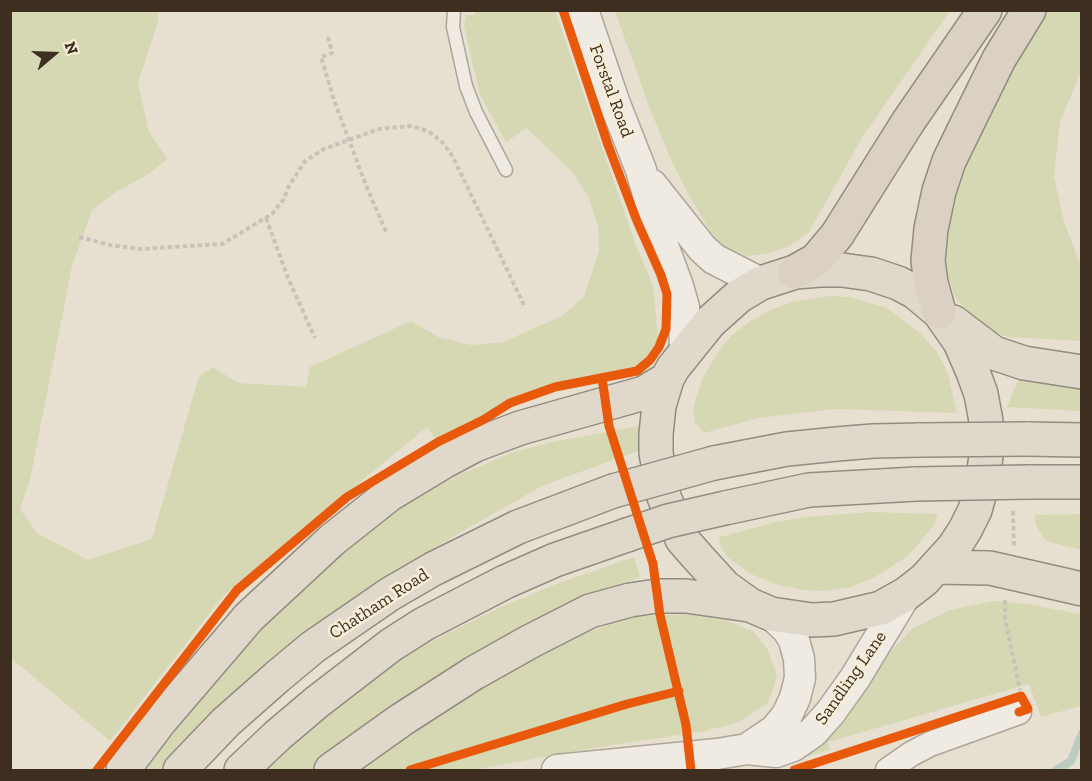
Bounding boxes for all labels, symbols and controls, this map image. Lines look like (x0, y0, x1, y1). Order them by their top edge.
north arrow (24, 24, 84, 84)
text: N (61, 39, 82, 57)
street label: Forstal Road (584, 42, 638, 140)
street label: Chatham Road (325, 564, 433, 644)
street label: Sandling Lane (811, 627, 891, 729)

